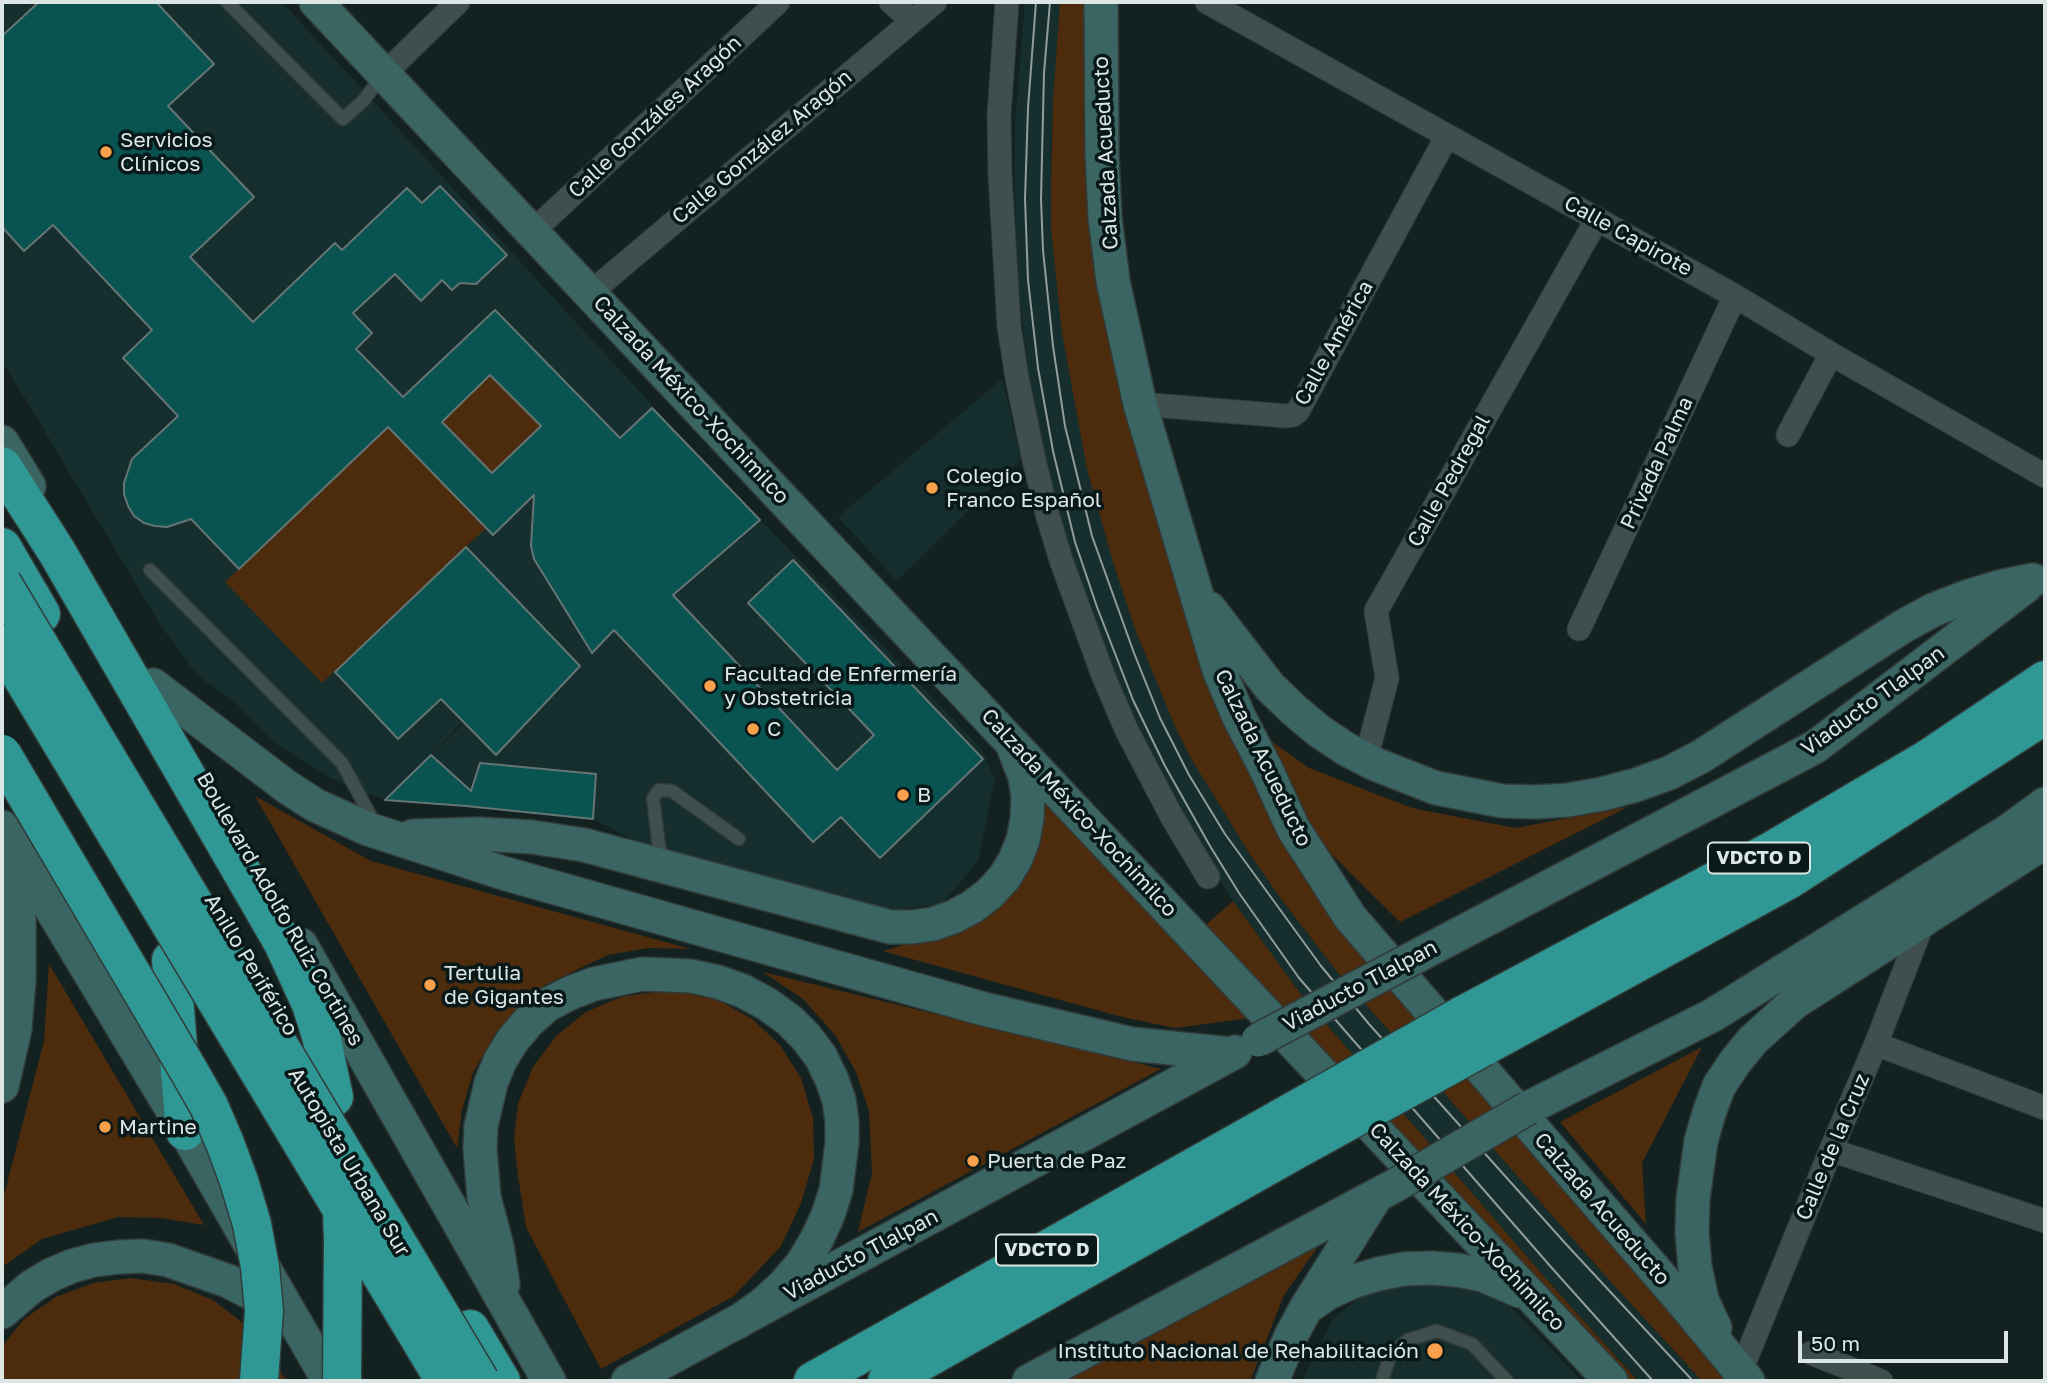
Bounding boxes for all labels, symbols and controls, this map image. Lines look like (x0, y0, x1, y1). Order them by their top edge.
street label: Calle Gonzáles Aragón (563, 30, 747, 204)
street label: Calzada Acueducto (1088, 56, 1124, 250)
street label: Calle González Aragón (667, 64, 857, 230)
place label: Servicios Clínicos (120, 127, 213, 177)
marker: Servicios Clínicos (98, 144, 114, 160)
street label: Calle Capirote (1560, 190, 1696, 282)
street label: Calle América (1289, 276, 1379, 410)
street label: Calzada México-Xochimilco (588, 291, 794, 509)
street label: Privada Palma (1615, 393, 1699, 533)
street label: Calle Pedregal (1402, 411, 1496, 551)
place label: Colegio Franco Español (946, 463, 1102, 513)
marker: Colegio Franco Español (924, 480, 940, 496)
street label: Viaducto Tlalpan (1796, 641, 1950, 761)
place label: Facultad de Enfermería y Obstetricia (724, 661, 957, 711)
street label: Calzada Acueducto (1209, 665, 1317, 851)
marker: Facultad de Enfermería y Obstetricia (702, 678, 718, 694)
street label: Calzada México-Xochimilco (976, 704, 1182, 922)
place label: C (767, 716, 781, 742)
marker: C (745, 721, 761, 737)
street label: Boulevard Adolfo Ruiz Cortines (191, 768, 369, 1050)
place label: B (917, 782, 931, 808)
marker: B (895, 787, 911, 803)
road number: VDCTO D (1708, 842, 1810, 874)
street label: Anillo Periférico (199, 890, 303, 1040)
street label: Viaducto Tlalpan (1279, 935, 1441, 1037)
place label: Tertulia de Gigantes (444, 960, 564, 1010)
marker: Tertulia de Gigantes (422, 977, 438, 993)
street label: Autopista Urbana Sur (283, 1063, 415, 1261)
street label: Calle de la Cruz (1791, 1070, 1875, 1224)
place label: Martine (119, 1114, 197, 1140)
street label: Calzada México-Xochimilco (1364, 1118, 1570, 1336)
marker: Martine (97, 1119, 113, 1135)
street label: Calzada Acueducto (1529, 1128, 1675, 1290)
place label: Puerta de Paz (987, 1148, 1126, 1174)
marker: Puerta de Paz (965, 1153, 981, 1169)
street label: Viaducto Tlalpan (780, 1204, 942, 1306)
road number: VDCTO D (996, 1234, 1098, 1266)
scale bar (1802, 1316, 2012, 1360)
text: 50 m (1811, 1330, 1860, 1356)
place label: Instituto Nacional de Rehabilitación (1058, 1338, 1419, 1364)
marker: Instituto Nacional de Rehabilitación (1425, 1341, 1445, 1361)

